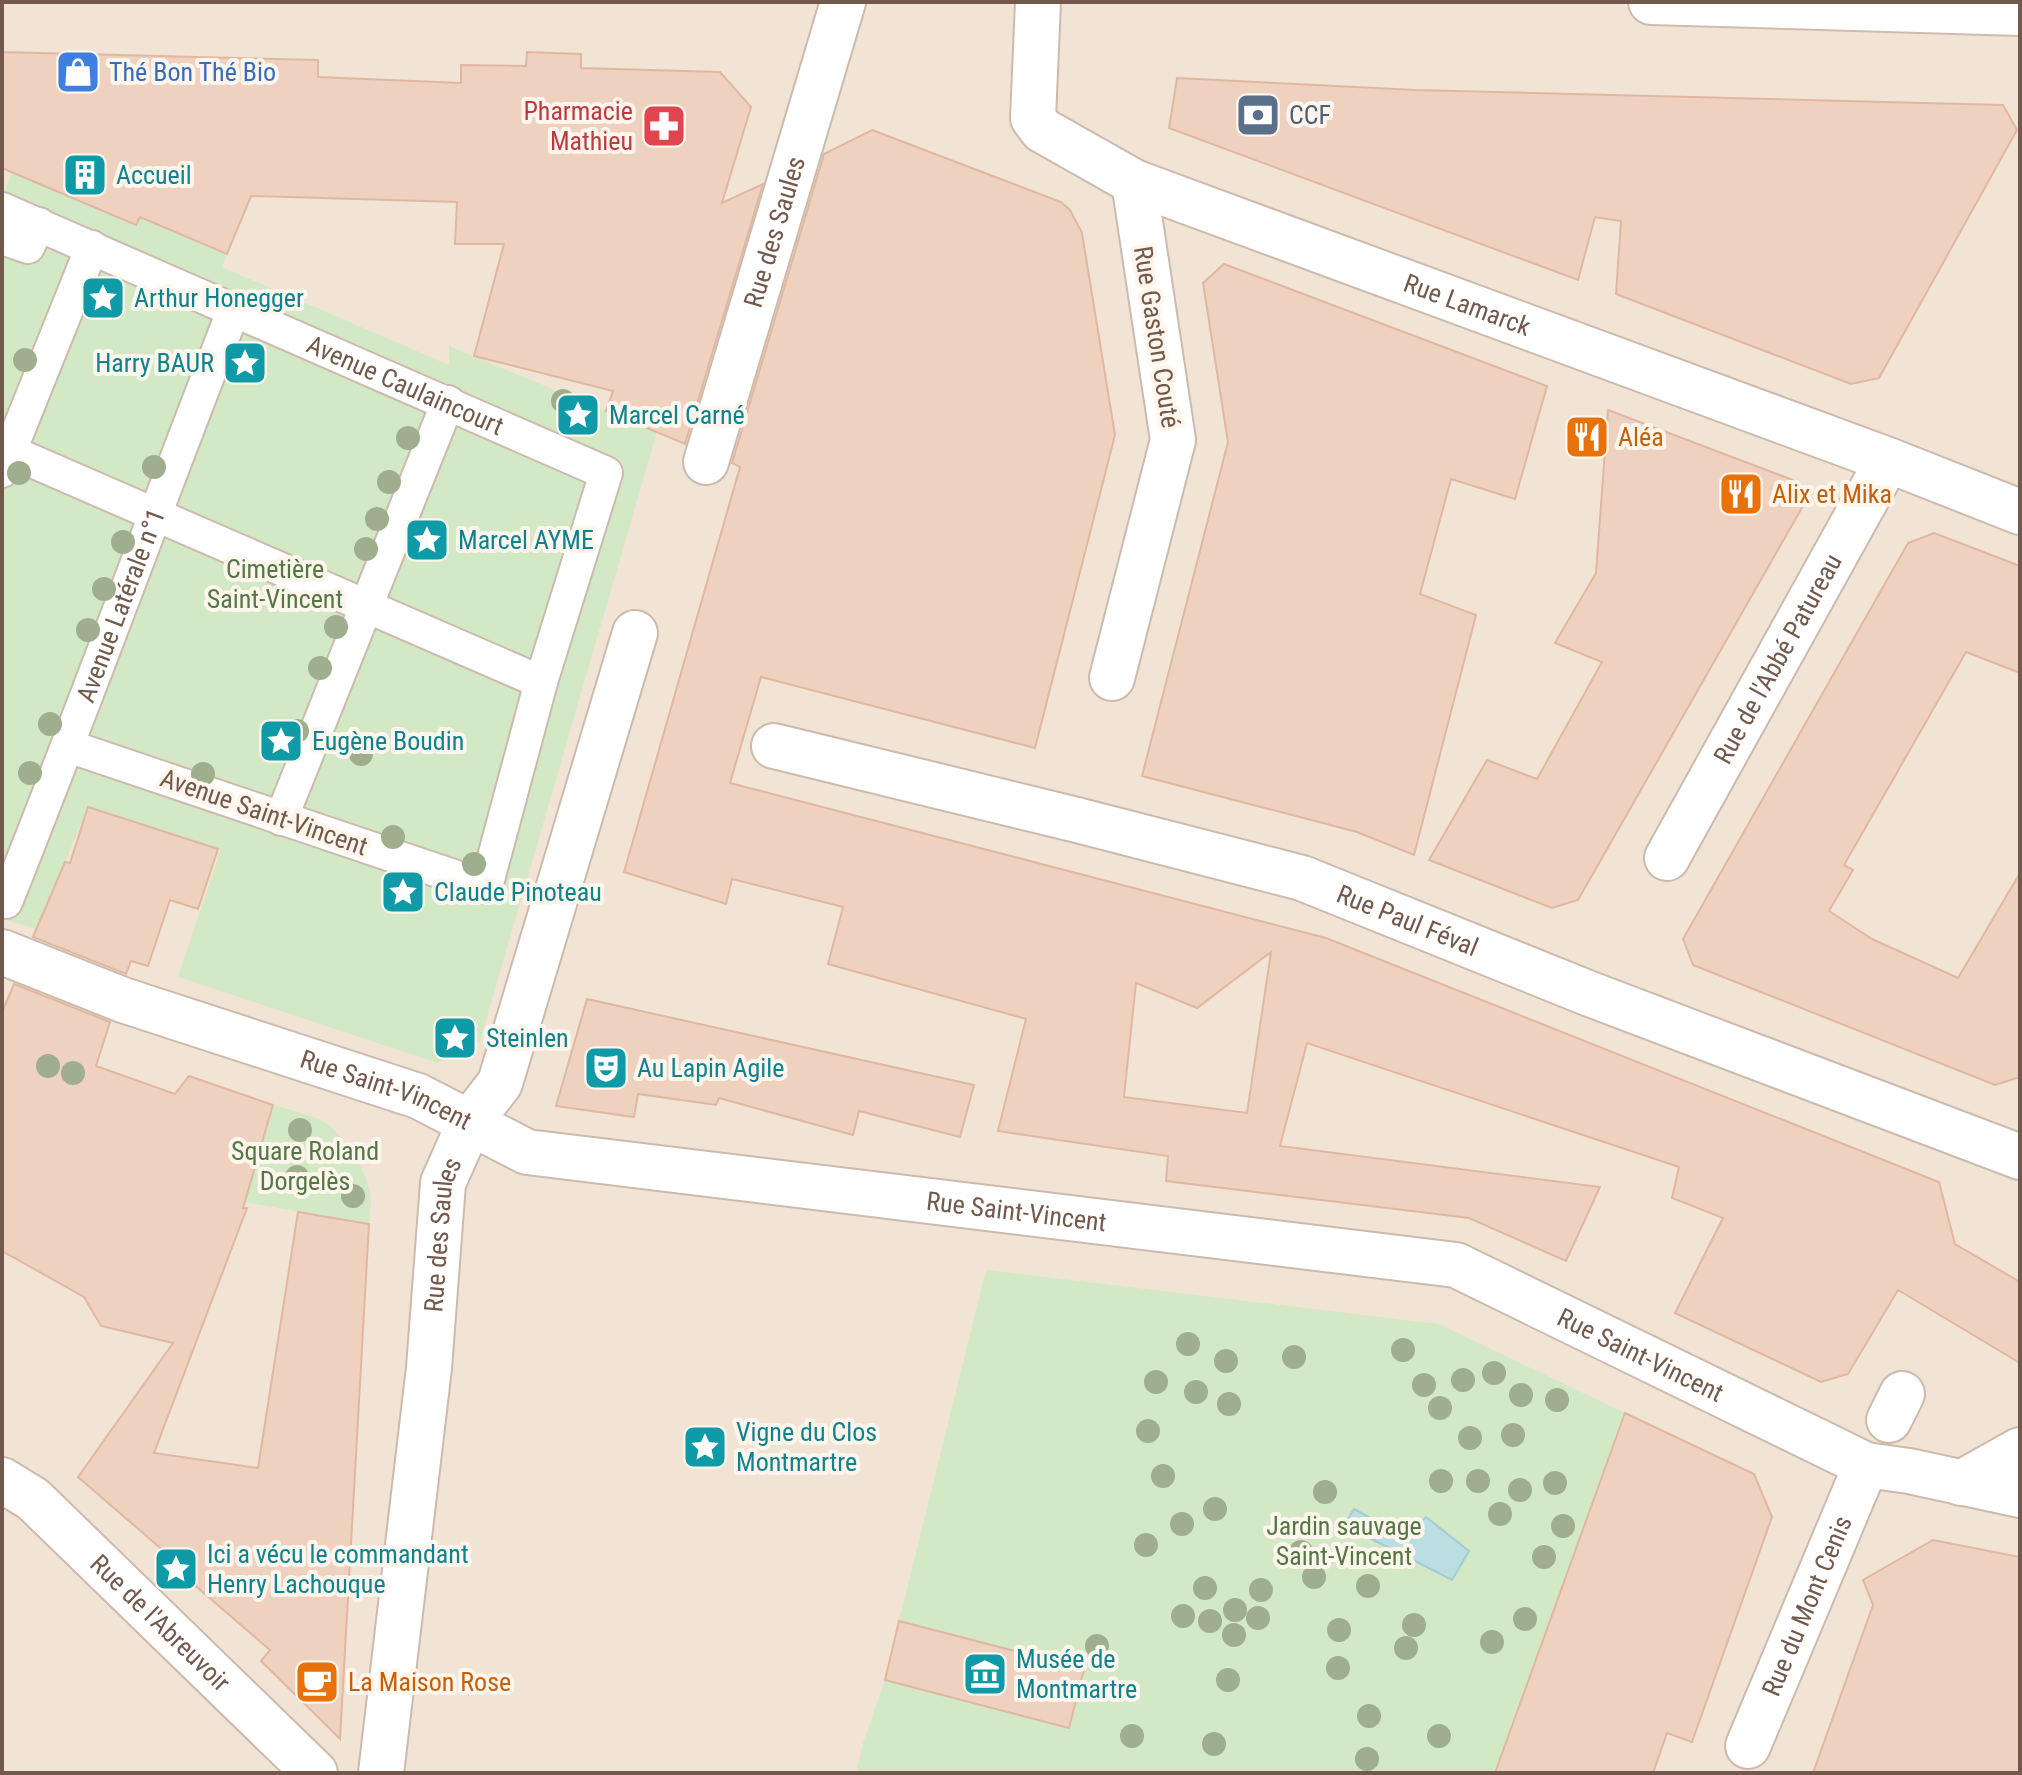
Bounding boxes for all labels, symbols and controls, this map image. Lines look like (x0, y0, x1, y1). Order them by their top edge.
shop icon: Thé Bon Thé Bio (54, 48, 102, 96)
place label: Thé Bon Thé Bio (109, 57, 276, 87)
bank icon: CCF (1234, 91, 1282, 139)
place label: Pharmacie Mathieu (523, 96, 633, 156)
place label: CCF (1289, 100, 1331, 130)
pharmacy icon: Pharmacie Mathieu (640, 102, 688, 150)
building icon: Accueil (61, 151, 109, 199)
street label: Rue des Saules (738, 153, 811, 311)
place label: Accueil (116, 160, 192, 190)
street label: Rue Gaston Couté (1128, 244, 1186, 430)
street label: Rue Lamarck (1400, 268, 1535, 342)
place icon: Arthur Honegger (79, 274, 127, 322)
place label: Arthur Honegger (134, 283, 304, 313)
street label: Avenue Caulaincourt (302, 329, 508, 441)
place icon: Harry BAUR (221, 339, 269, 387)
place label: Harry BAUR (95, 348, 214, 378)
place icon: Marcel Carné (554, 391, 602, 439)
place label: Marcel Carné (609, 400, 745, 430)
restaurant icon: Aléa (1563, 413, 1611, 461)
place label: Aléa (1618, 422, 1664, 452)
restaurant icon: Alix et Mika (1717, 470, 1765, 518)
place label: Alix et Mika (1772, 479, 1892, 509)
street label: Avenue Latérale n°1 (70, 504, 171, 706)
place icon: Marcel AYME (403, 516, 451, 564)
place label: Marcel AYME (458, 525, 594, 555)
street label: Rue de l'Abbé Patureau (1707, 548, 1848, 769)
park label: Cimetière Saint-Vincent (207, 554, 343, 614)
place icon: Eugène Boudin (257, 717, 305, 765)
place label: Eugène Boudin (312, 726, 464, 756)
street label: Avenue Saint-Vincent (156, 762, 372, 862)
place icon: Claude Pinoteau (379, 868, 427, 916)
place label: Claude Pinoteau (434, 877, 602, 907)
street label: Rue Paul Féval (1333, 879, 1482, 962)
place icon: Steinlen (431, 1014, 479, 1062)
place label: Steinlen (486, 1023, 569, 1053)
street label: Rue Saint-Vincent (297, 1044, 476, 1136)
theatre icon: Au Lapin Agile (582, 1044, 630, 1092)
place label: Au Lapin Agile (637, 1053, 785, 1083)
park label: Square Roland Dorgelès (231, 1136, 379, 1196)
street label: Rue des Saules (418, 1153, 468, 1313)
street label: Rue Saint-Vincent (925, 1186, 1108, 1237)
street label: Rue Saint-Vincent (1553, 1302, 1728, 1408)
place label: Vigne du Clos Montmartre (736, 1417, 877, 1477)
place icon: Vigne du Clos Montmartre (681, 1423, 729, 1471)
park label: Jardin sauvage Saint-Vincent (1266, 1511, 1422, 1571)
street label: Rue du Mont Cenis (1756, 1511, 1858, 1700)
place label: Ici a vécu le commandant Henry Lachouque (207, 1539, 469, 1599)
place icon: Ici a vécu le commandant Henry Lachouque (152, 1545, 200, 1593)
street label: Rue de l'Abreuvoir (84, 1548, 236, 1697)
place label: Musée de Montmartre (1016, 1644, 1137, 1704)
museum icon: Musée de Montmartre (961, 1650, 1009, 1698)
cafe icon: La Maison Rose (293, 1658, 341, 1706)
place label: La Maison Rose (348, 1667, 511, 1697)

